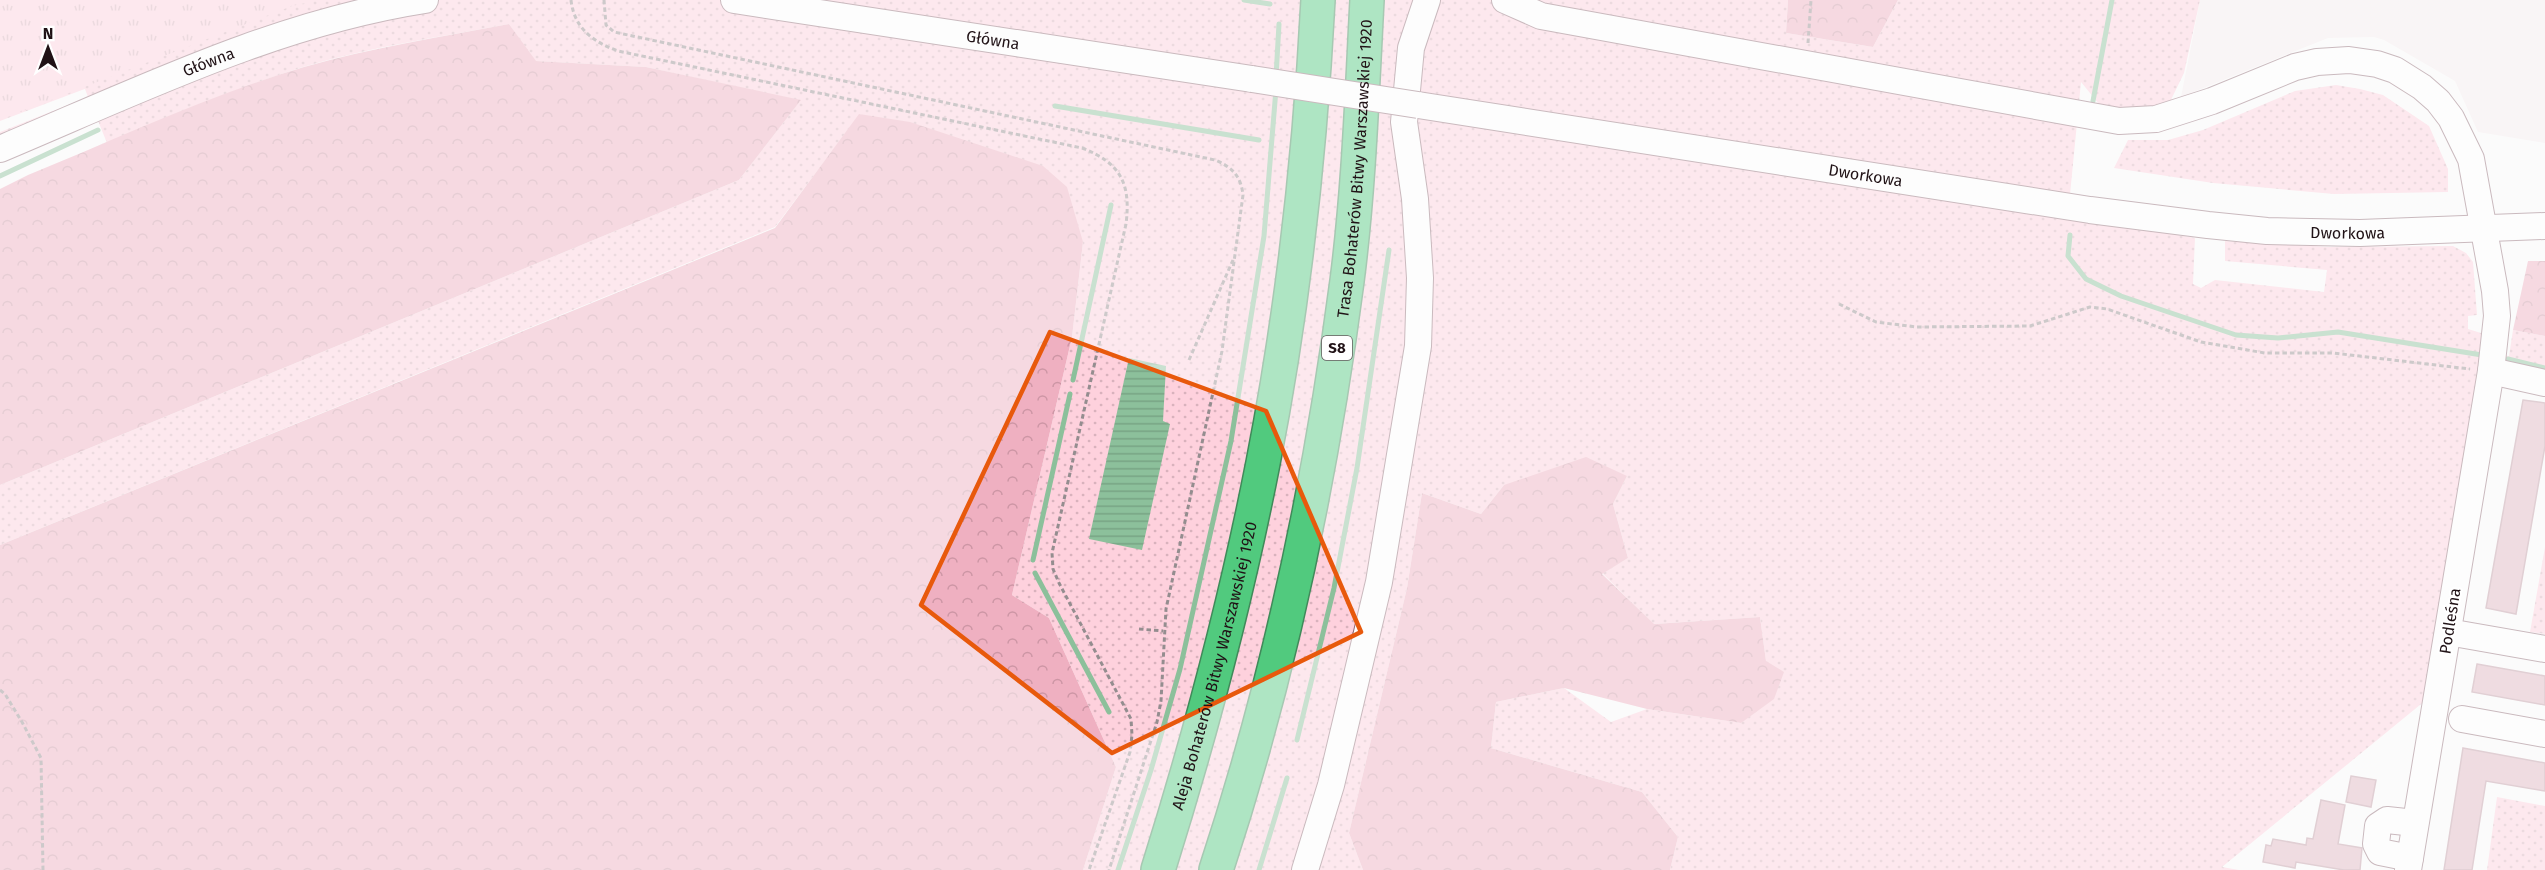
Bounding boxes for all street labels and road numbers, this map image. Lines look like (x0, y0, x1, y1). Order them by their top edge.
street label: Trasa Bohaterów Bitwy Warszawskiej 1920 (1333, 19, 1375, 319)
street label: Główna (965, 26, 1021, 53)
street label: Główna (180, 43, 237, 80)
street label: Dworkowa (1827, 160, 1904, 190)
street label: Dworkowa (2310, 222, 2385, 243)
road number: S8 (1322, 336, 1352, 360)
street label: Aleja Bohaterów Bitwy Warszawskiej 1920 (1167, 520, 1260, 812)
street label: Podleśna (2435, 587, 2465, 655)

